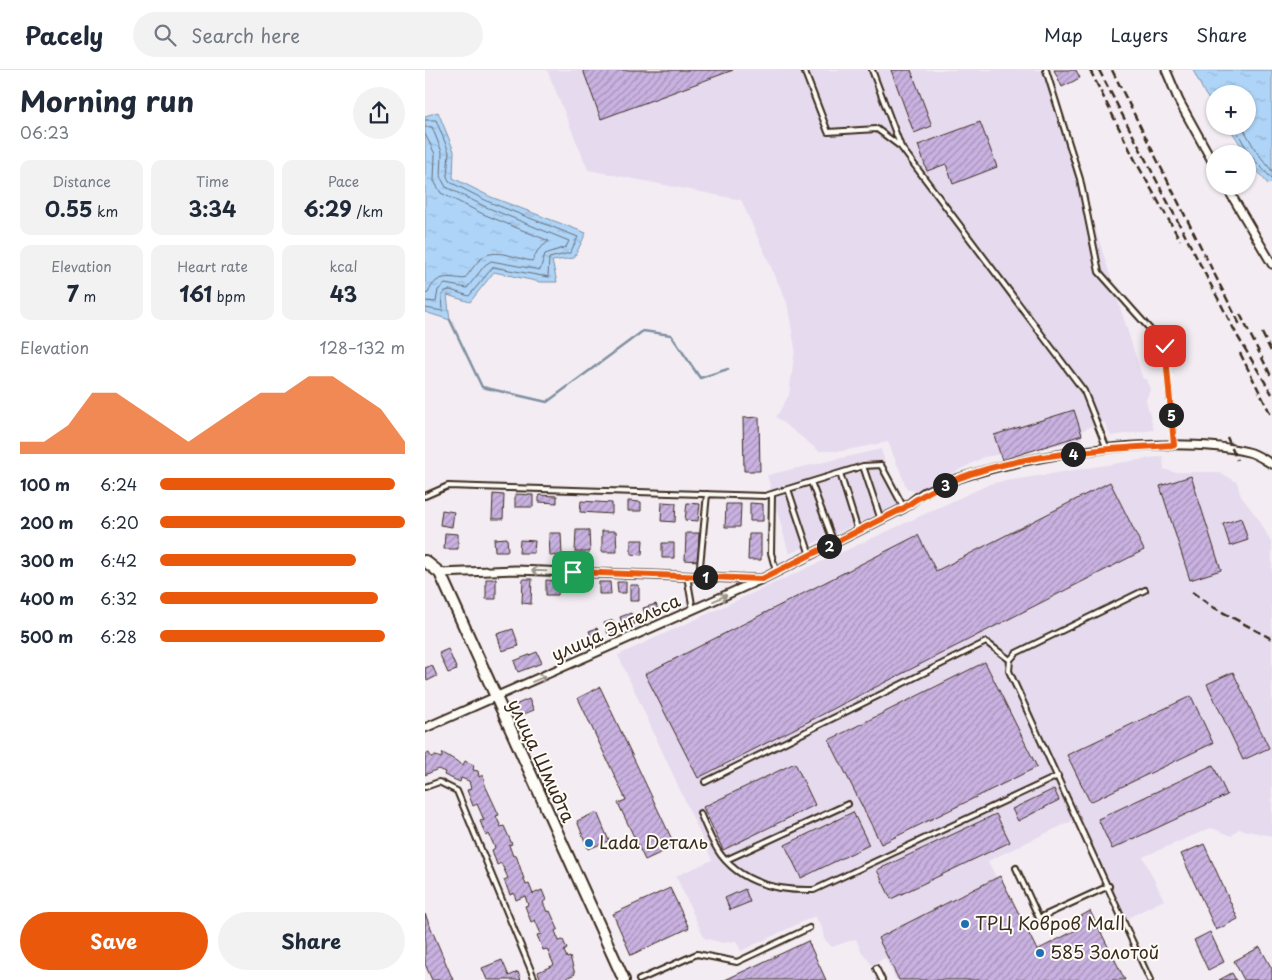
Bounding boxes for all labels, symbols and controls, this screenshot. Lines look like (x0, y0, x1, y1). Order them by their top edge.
search box (133, 12, 483, 57)
text: Pacely (25, 17, 103, 53)
icon: search (151, 21, 179, 49)
text: Search here (191, 21, 300, 49)
text: Map (1044, 21, 1083, 48)
text: Layers (1111, 21, 1168, 48)
text: Share (1196, 21, 1247, 48)
text: Morning run (20, 79, 194, 122)
map controls (1206, 85, 1256, 195)
button: + (1206, 85, 1256, 135)
button: share (353, 87, 405, 139)
text: 06:23 (20, 120, 69, 144)
button: − (1206, 145, 1256, 195)
text: Distance (52, 171, 111, 192)
text: Time (196, 171, 229, 192)
text: Pace (328, 171, 359, 192)
text: 0.55 (45, 192, 93, 224)
text: 3:34 (188, 192, 237, 224)
text: 6:29 (304, 192, 352, 224)
text: km (93, 201, 118, 222)
text: /km (352, 201, 383, 222)
text: Elevation (51, 256, 112, 277)
text: Heart rate (177, 256, 248, 277)
text: kcal (330, 256, 357, 277)
text: 7 (67, 277, 79, 309)
text: 161 (179, 277, 212, 309)
text: 43 (330, 277, 357, 309)
text: m (79, 286, 96, 307)
text: bpm (212, 286, 246, 307)
pin (1144, 325, 1186, 367)
icon: check (1151, 332, 1179, 360)
text: Elevation (20, 335, 89, 359)
text: 128–132 m (319, 335, 405, 359)
pin: 5 (1159, 402, 1183, 428)
text: 5 (1167, 405, 1176, 426)
pin: 4 (1061, 442, 1085, 466)
text: 4 (1069, 444, 1078, 465)
text: 100 m (20, 472, 70, 496)
text: 6:24 (100, 472, 137, 496)
pin: 3 (933, 472, 957, 498)
text: 3 (941, 475, 950, 496)
text: 200 m (20, 510, 74, 534)
text: 6:20 (100, 510, 139, 534)
pin: 2 (817, 534, 841, 558)
text: 2 (825, 536, 834, 557)
text: 300 m (20, 548, 74, 572)
text: 6:42 (100, 548, 137, 572)
pin (552, 551, 594, 593)
icon: arrive (559, 558, 587, 586)
pin: 1 (693, 564, 717, 590)
one-way arrow (531, 566, 547, 575)
text: 1 (702, 567, 709, 588)
text: 400 m (20, 586, 74, 610)
text: 6:32 (100, 586, 137, 610)
street label: улица Энгельса (547, 586, 685, 667)
one-way arrow (712, 593, 727, 602)
text: 500 m (20, 624, 73, 648)
text: 6:28 (100, 624, 137, 648)
one-way arrow (531, 673, 546, 683)
street label: улица Шмидта (502, 694, 583, 827)
place label: Lada Dеталь (599, 828, 708, 855)
marker: Lada Dеталь (583, 837, 595, 849)
place label: ТРЦ Ковров Mall (975, 909, 1125, 936)
button: Save (20, 912, 208, 970)
button: Share (218, 912, 405, 970)
marker: ТРЦ Ковров Mall (959, 918, 971, 930)
place label: 585 Золотой (1050, 938, 1159, 965)
marker: 585 Золотой (1034, 947, 1046, 959)

